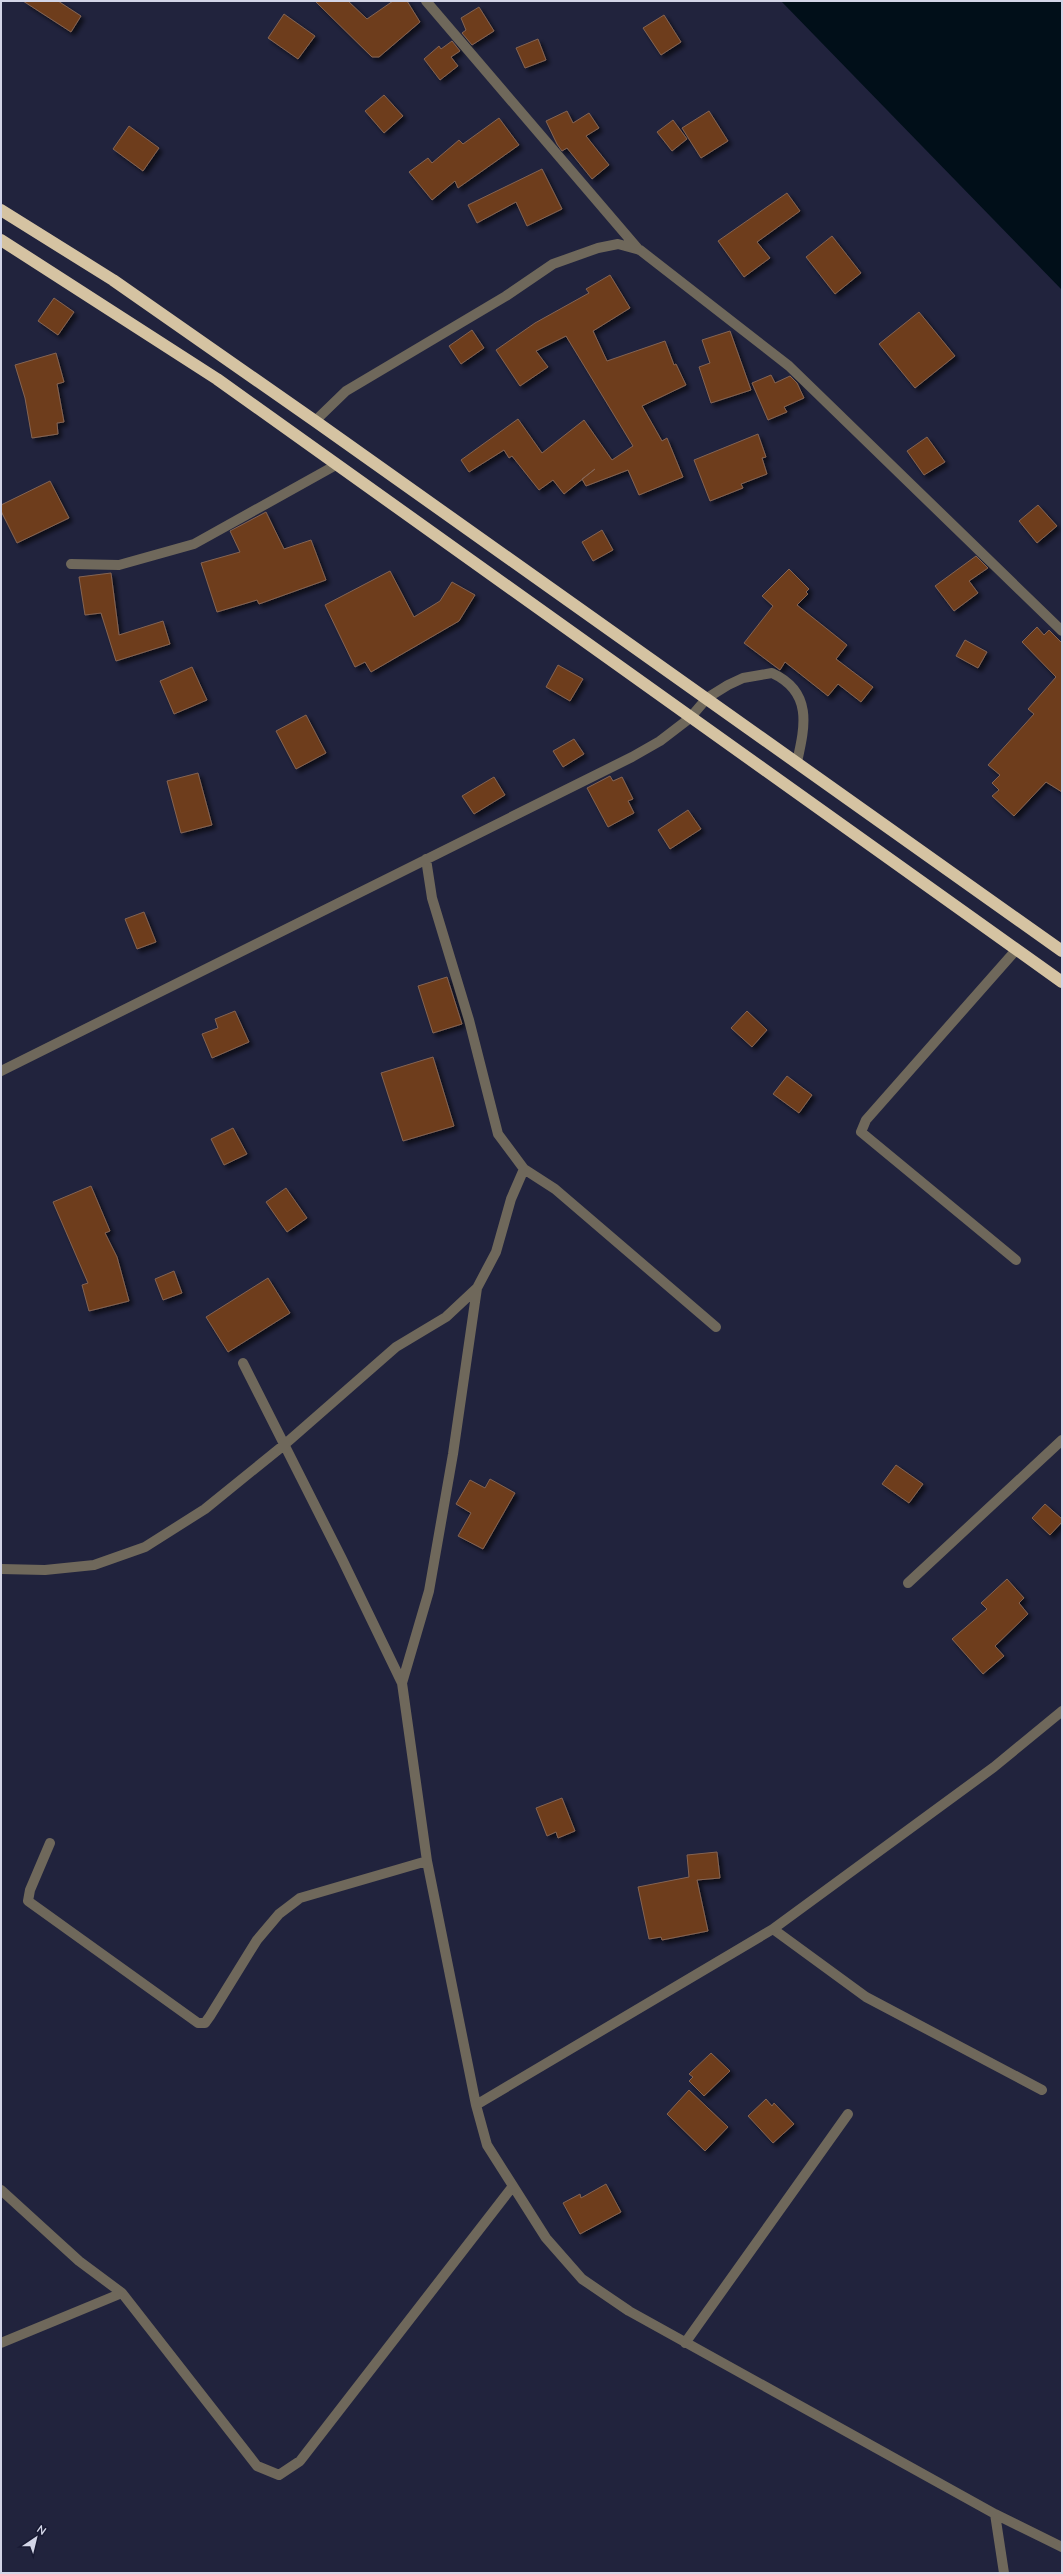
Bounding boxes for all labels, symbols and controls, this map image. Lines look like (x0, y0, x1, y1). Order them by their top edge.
north arrow (16, 2518, 56, 2558)
text: N (34, 2522, 49, 2539)

